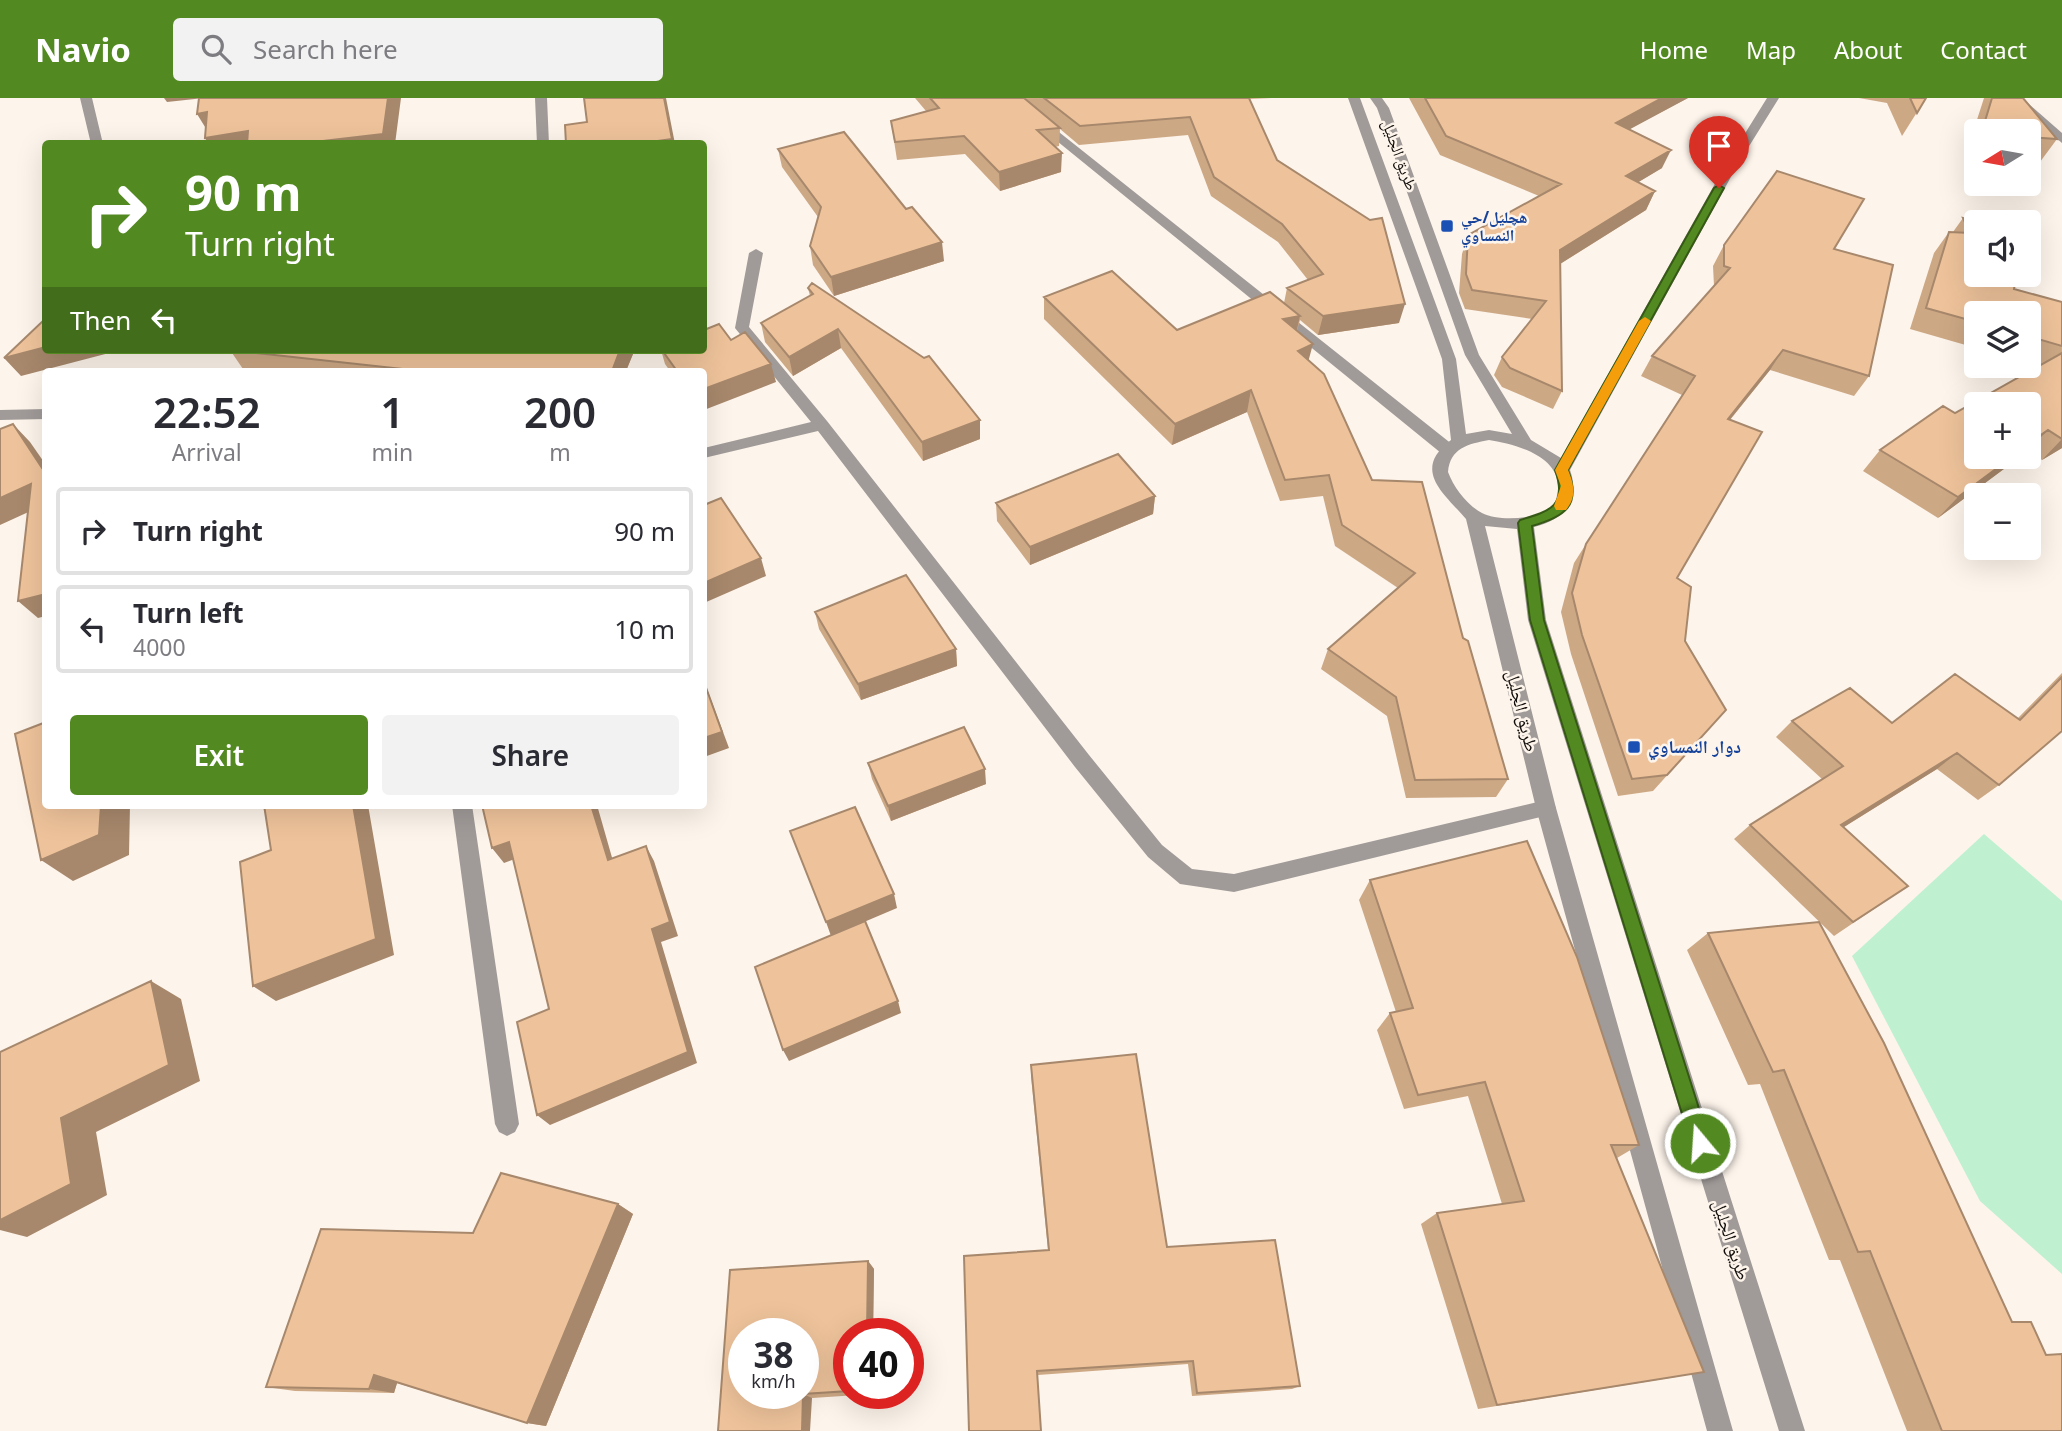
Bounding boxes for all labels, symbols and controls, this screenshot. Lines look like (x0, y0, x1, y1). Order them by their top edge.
search box (173, 18, 663, 81)
text: Navio (35, 27, 131, 72)
icon: search (197, 30, 235, 68)
text: Search here (253, 31, 398, 67)
text: Home (1640, 33, 1708, 66)
text: Map (1746, 33, 1796, 66)
text: About (1834, 33, 1902, 66)
text: Contact (1940, 33, 2027, 66)
street label: طريق الجليل (1377, 116, 1423, 194)
pin (1689, 116, 1749, 188)
north arrow (1964, 119, 2040, 196)
map controls (1964, 119, 2041, 560)
icon: arrive (1700, 127, 1738, 165)
text: 90 m (185, 159, 302, 225)
icon: right (70, 168, 161, 259)
place label: هچليل/حي النمساوي (1461, 206, 1527, 248)
button: sound (1964, 210, 2041, 287)
marker: هچليل/حي النمساوي (1439, 218, 1455, 234)
text: Turn right (185, 222, 335, 265)
icon: left (145, 301, 183, 339)
button: layers (1964, 301, 2041, 378)
text: Then (70, 302, 131, 338)
text: 22:52 (153, 383, 261, 440)
text: 1 (380, 383, 404, 440)
text: 200 (524, 383, 596, 440)
button: + (1964, 392, 2041, 469)
text: Arrival (172, 436, 242, 468)
text: min (371, 436, 413, 468)
text: m (549, 436, 571, 468)
button: − (1964, 483, 2041, 560)
icon: right (74, 512, 112, 550)
text: Turn right (133, 513, 263, 549)
text: 90 m (614, 513, 675, 549)
text: Turn left (133, 595, 244, 631)
icon: left (74, 610, 112, 648)
text: 10 m (614, 611, 675, 647)
text: 4000 (133, 631, 186, 663)
street label: طريق الجليل (1501, 667, 1545, 754)
button: Exit (70, 715, 368, 795)
button: Share (382, 715, 679, 795)
place label: دوار النمساوي (1648, 734, 1741, 761)
marker: دوار النمساوي (1626, 739, 1642, 755)
position arrow (1663, 1106, 1737, 1180)
street label: طريق الجليل (1708, 1196, 1756, 1283)
speed limit sign: 40 (833, 1318, 924, 1409)
text: 38 (753, 1331, 794, 1378)
text: km/h (751, 1369, 796, 1393)

